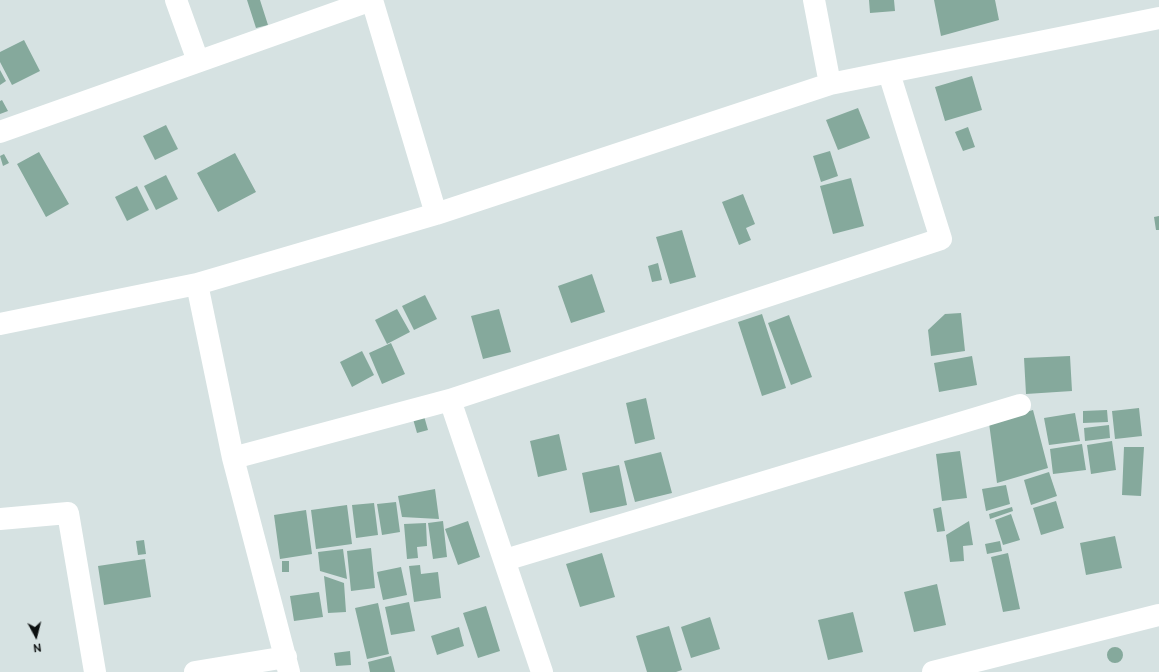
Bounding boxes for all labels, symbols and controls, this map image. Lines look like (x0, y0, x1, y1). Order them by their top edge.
north arrow (16, 616, 56, 656)
text: N (33, 641, 42, 654)

